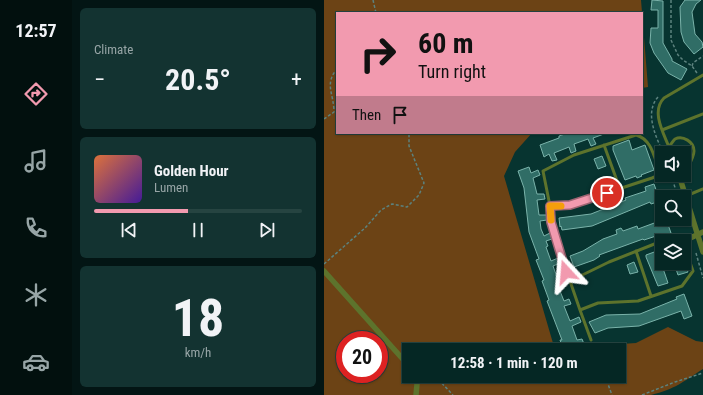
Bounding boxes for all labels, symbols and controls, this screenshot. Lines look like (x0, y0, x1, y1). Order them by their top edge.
text: 12:57 (15, 20, 57, 41)
text: 60 m (418, 27, 474, 60)
icon: right (352, 28, 404, 80)
text: Climate (94, 42, 133, 57)
text: Turn right (418, 61, 486, 82)
text: 20.5° (165, 62, 231, 97)
text: − (94, 67, 105, 92)
text: + (291, 67, 302, 92)
icon: directions (22, 80, 50, 108)
icon: arrive (389, 104, 411, 126)
text: Then (352, 106, 381, 124)
map controls (655, 146, 691, 270)
button: sound (655, 146, 691, 182)
icon: music (22, 147, 50, 175)
text: Golden Hour (154, 162, 229, 180)
pin (590, 176, 624, 210)
text: Lumen (154, 180, 188, 195)
icon: arrive (596, 182, 618, 204)
button: search (655, 190, 691, 226)
icon: phone (22, 214, 50, 242)
icon: previous (118, 219, 140, 241)
icon: pause (187, 219, 209, 241)
icon: next (256, 219, 278, 241)
button: layers (655, 234, 691, 270)
position arrow (545, 251, 587, 293)
icon: climate (22, 281, 50, 309)
text: 18 (172, 288, 224, 349)
speed limit sign: 20 (336, 331, 388, 383)
text: km/h (185, 345, 211, 360)
icon: car (22, 348, 50, 376)
text: 12:58 · 1 min · 120 m (450, 354, 578, 372)

